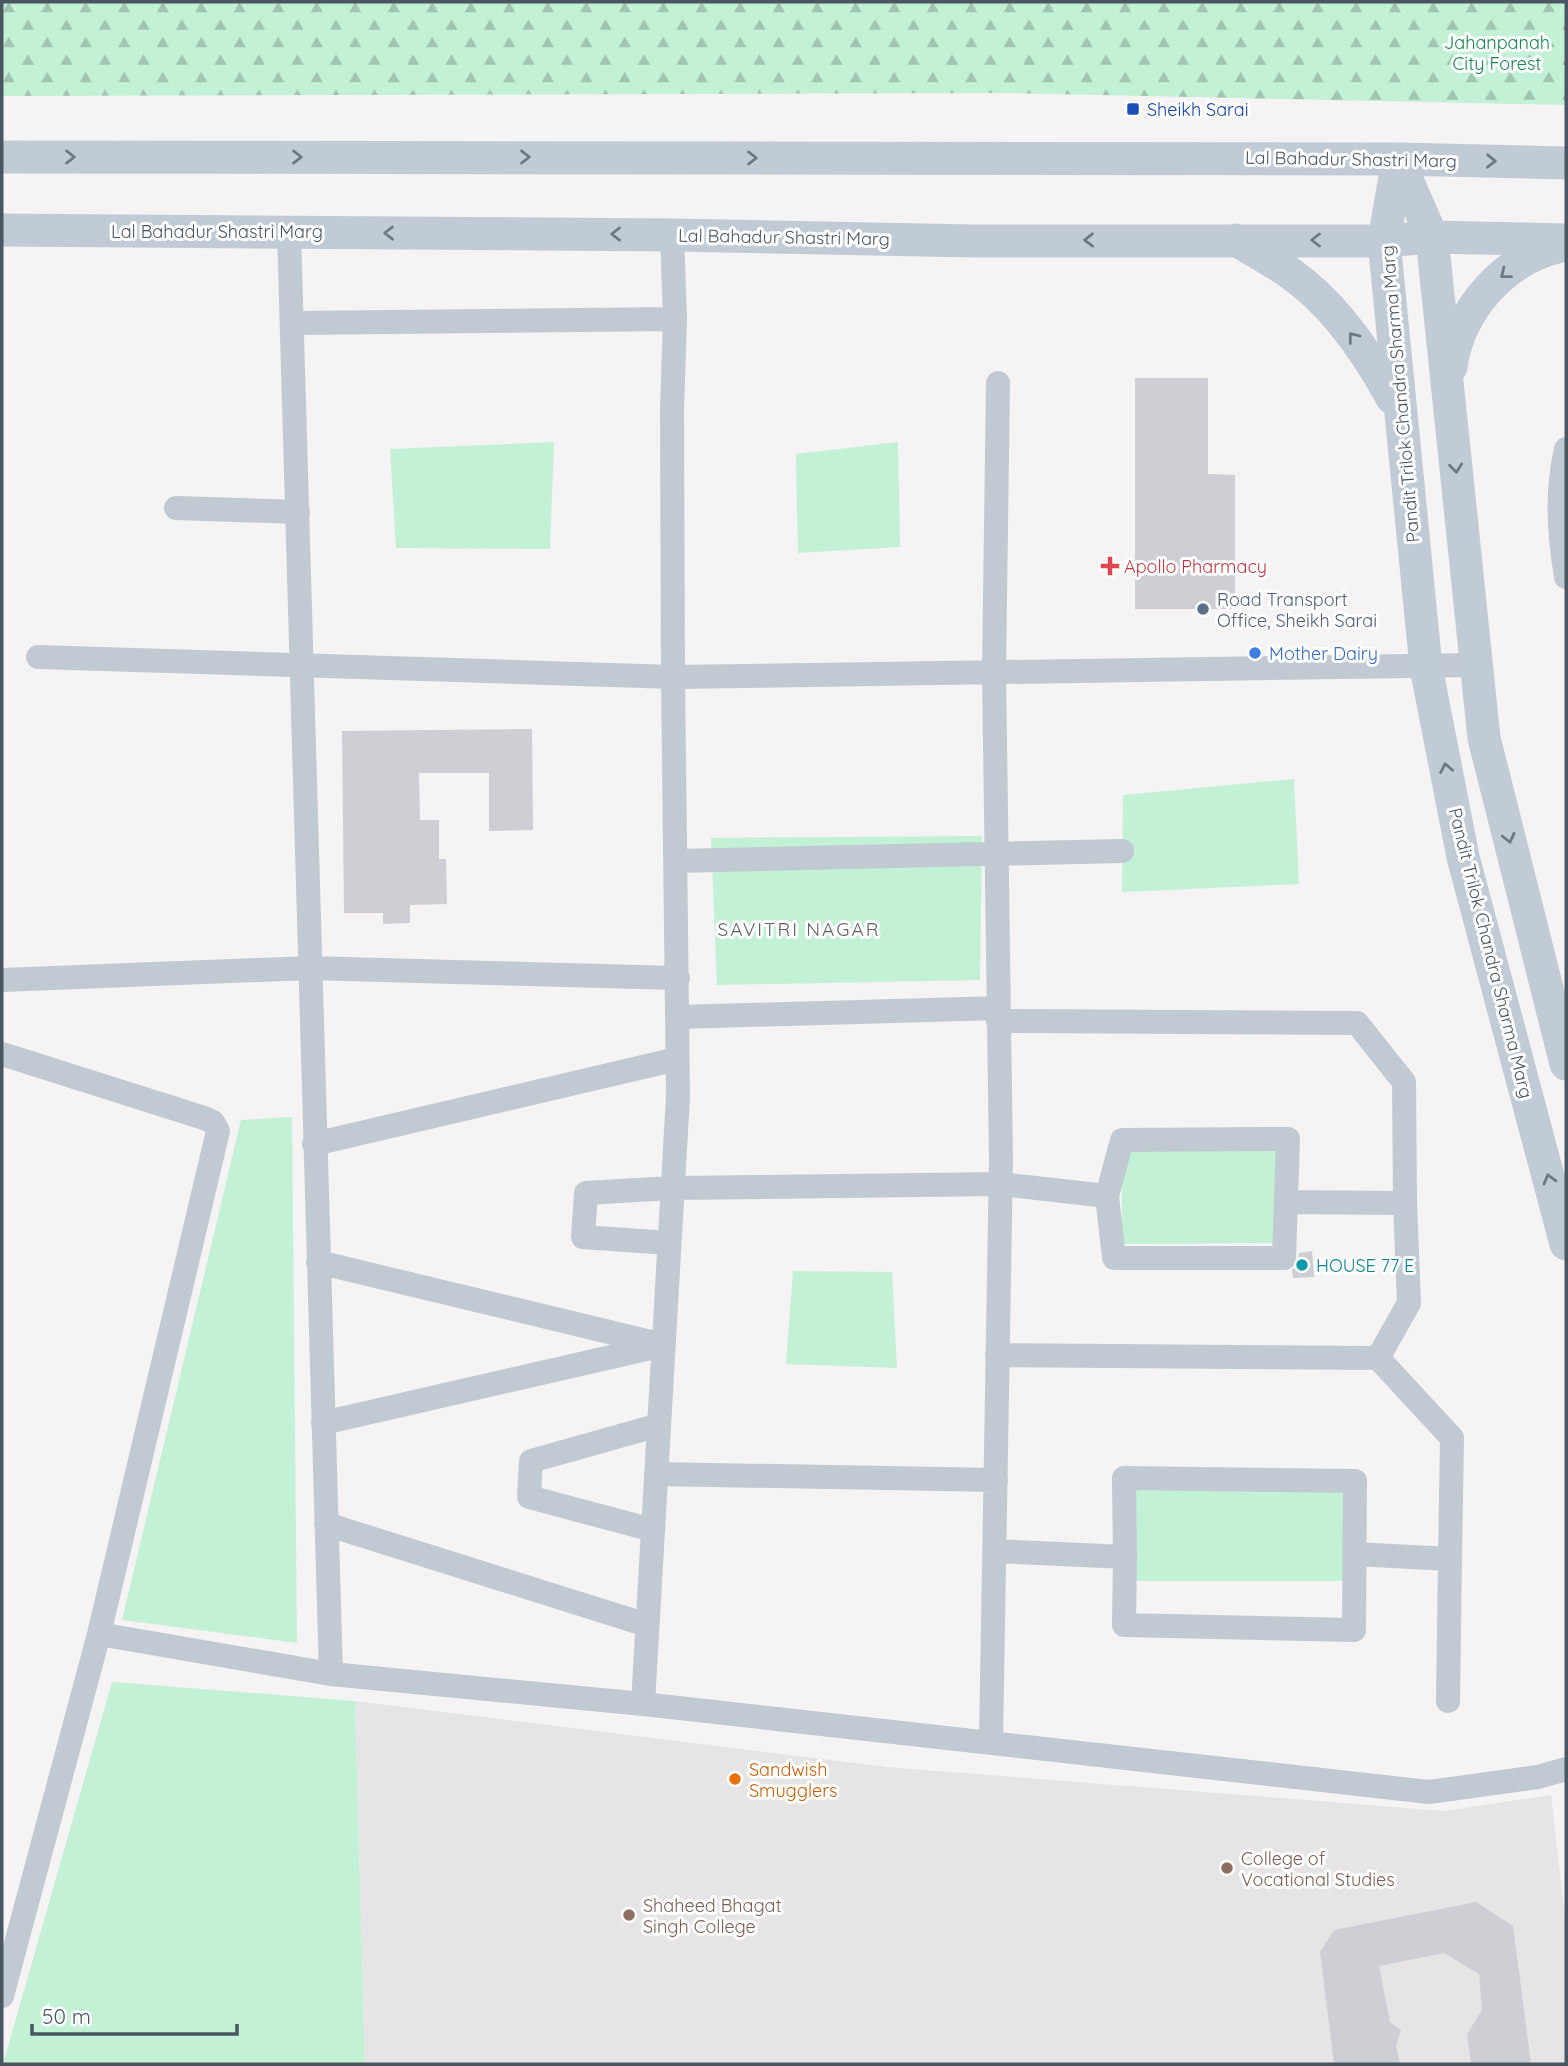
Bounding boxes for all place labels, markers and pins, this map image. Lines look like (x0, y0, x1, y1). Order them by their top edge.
place label: Sheikh Sarai (1147, 98, 1249, 121)
marker: Sheikh Sarai (1125, 101, 1141, 117)
place label: Apollo Pharmacy (1124, 555, 1267, 578)
marker: Apollo Pharmacy (1102, 558, 1118, 574)
place label: Road Transport Office, Sheikh Sarai (1217, 588, 1377, 632)
marker: Road Transport Office, Sheikh Sarai (1195, 601, 1211, 617)
place label: Mother Dairy (1269, 642, 1378, 665)
marker: Mother Dairy (1247, 645, 1263, 661)
place label: HOUSE 77 E (1316, 1254, 1414, 1277)
marker: HOUSE 77 E (1294, 1257, 1310, 1273)
place label: Sandwish Smugglers (749, 1758, 838, 1802)
marker: Sandwish Smugglers (727, 1771, 743, 1787)
place label: College of Vocational Studies (1241, 1847, 1395, 1891)
marker: College of Vocational Studies (1219, 1860, 1235, 1876)
place label: Shaheed Bhagat Singh College (643, 1894, 782, 1938)
marker: Shaheed Bhagat Singh College (621, 1907, 637, 1923)

